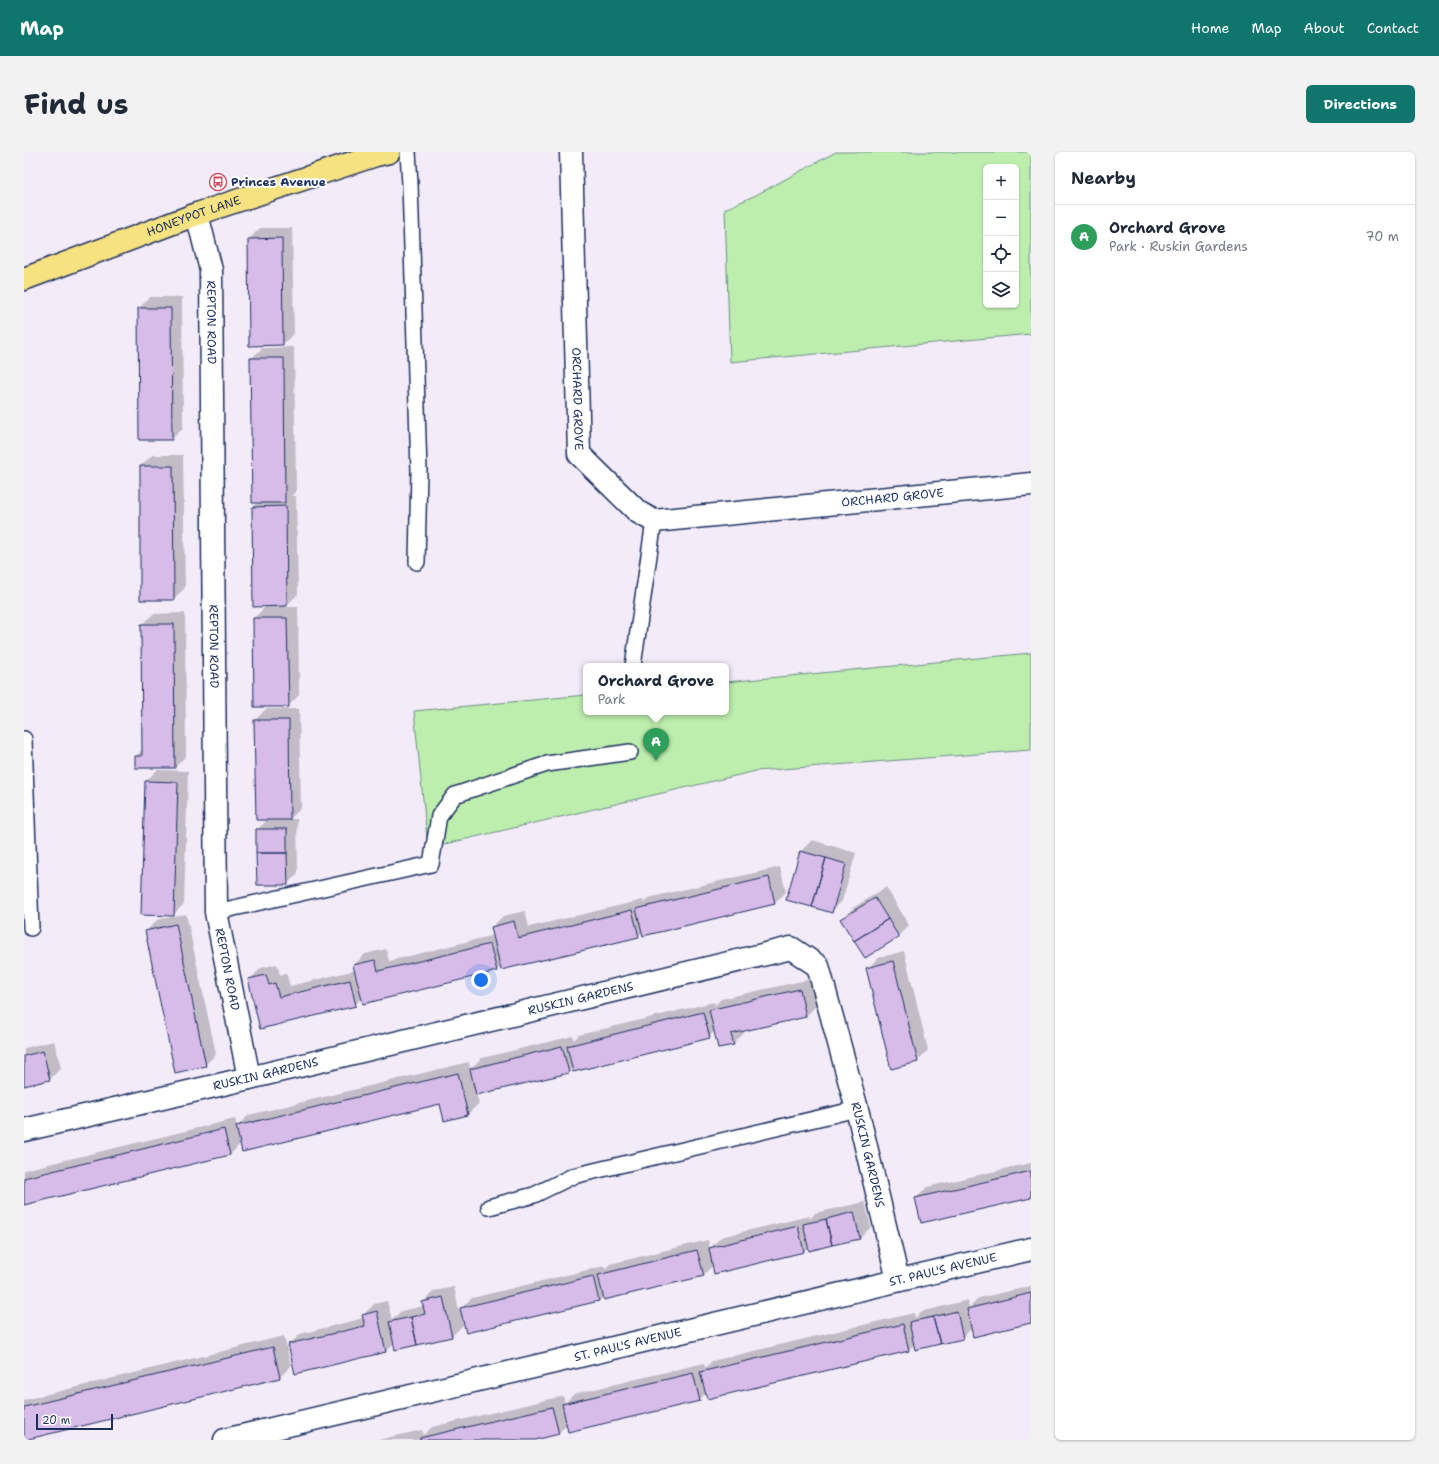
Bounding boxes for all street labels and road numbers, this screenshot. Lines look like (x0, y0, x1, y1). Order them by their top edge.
street label: HONEYPOT LANE (144, 192, 243, 240)
street label: REPTON ROAD (203, 280, 220, 364)
street label: ORCHARD GROVE (568, 347, 587, 451)
street label: ORCHARD GROVE (841, 485, 945, 511)
street label: REPTON ROAD (206, 604, 222, 688)
street label: REPTON ROAD (211, 927, 243, 1012)
street label: RUSKIN GARDENS (526, 978, 635, 1019)
street label: RUSKIN GARDENS (211, 1054, 320, 1094)
street label: RUSKIN GARDENS (847, 1100, 888, 1209)
street label: ST. PAUL'S AVENUE (888, 1249, 998, 1290)
street label: ST. PAUL'S AVENUE (572, 1324, 683, 1365)

